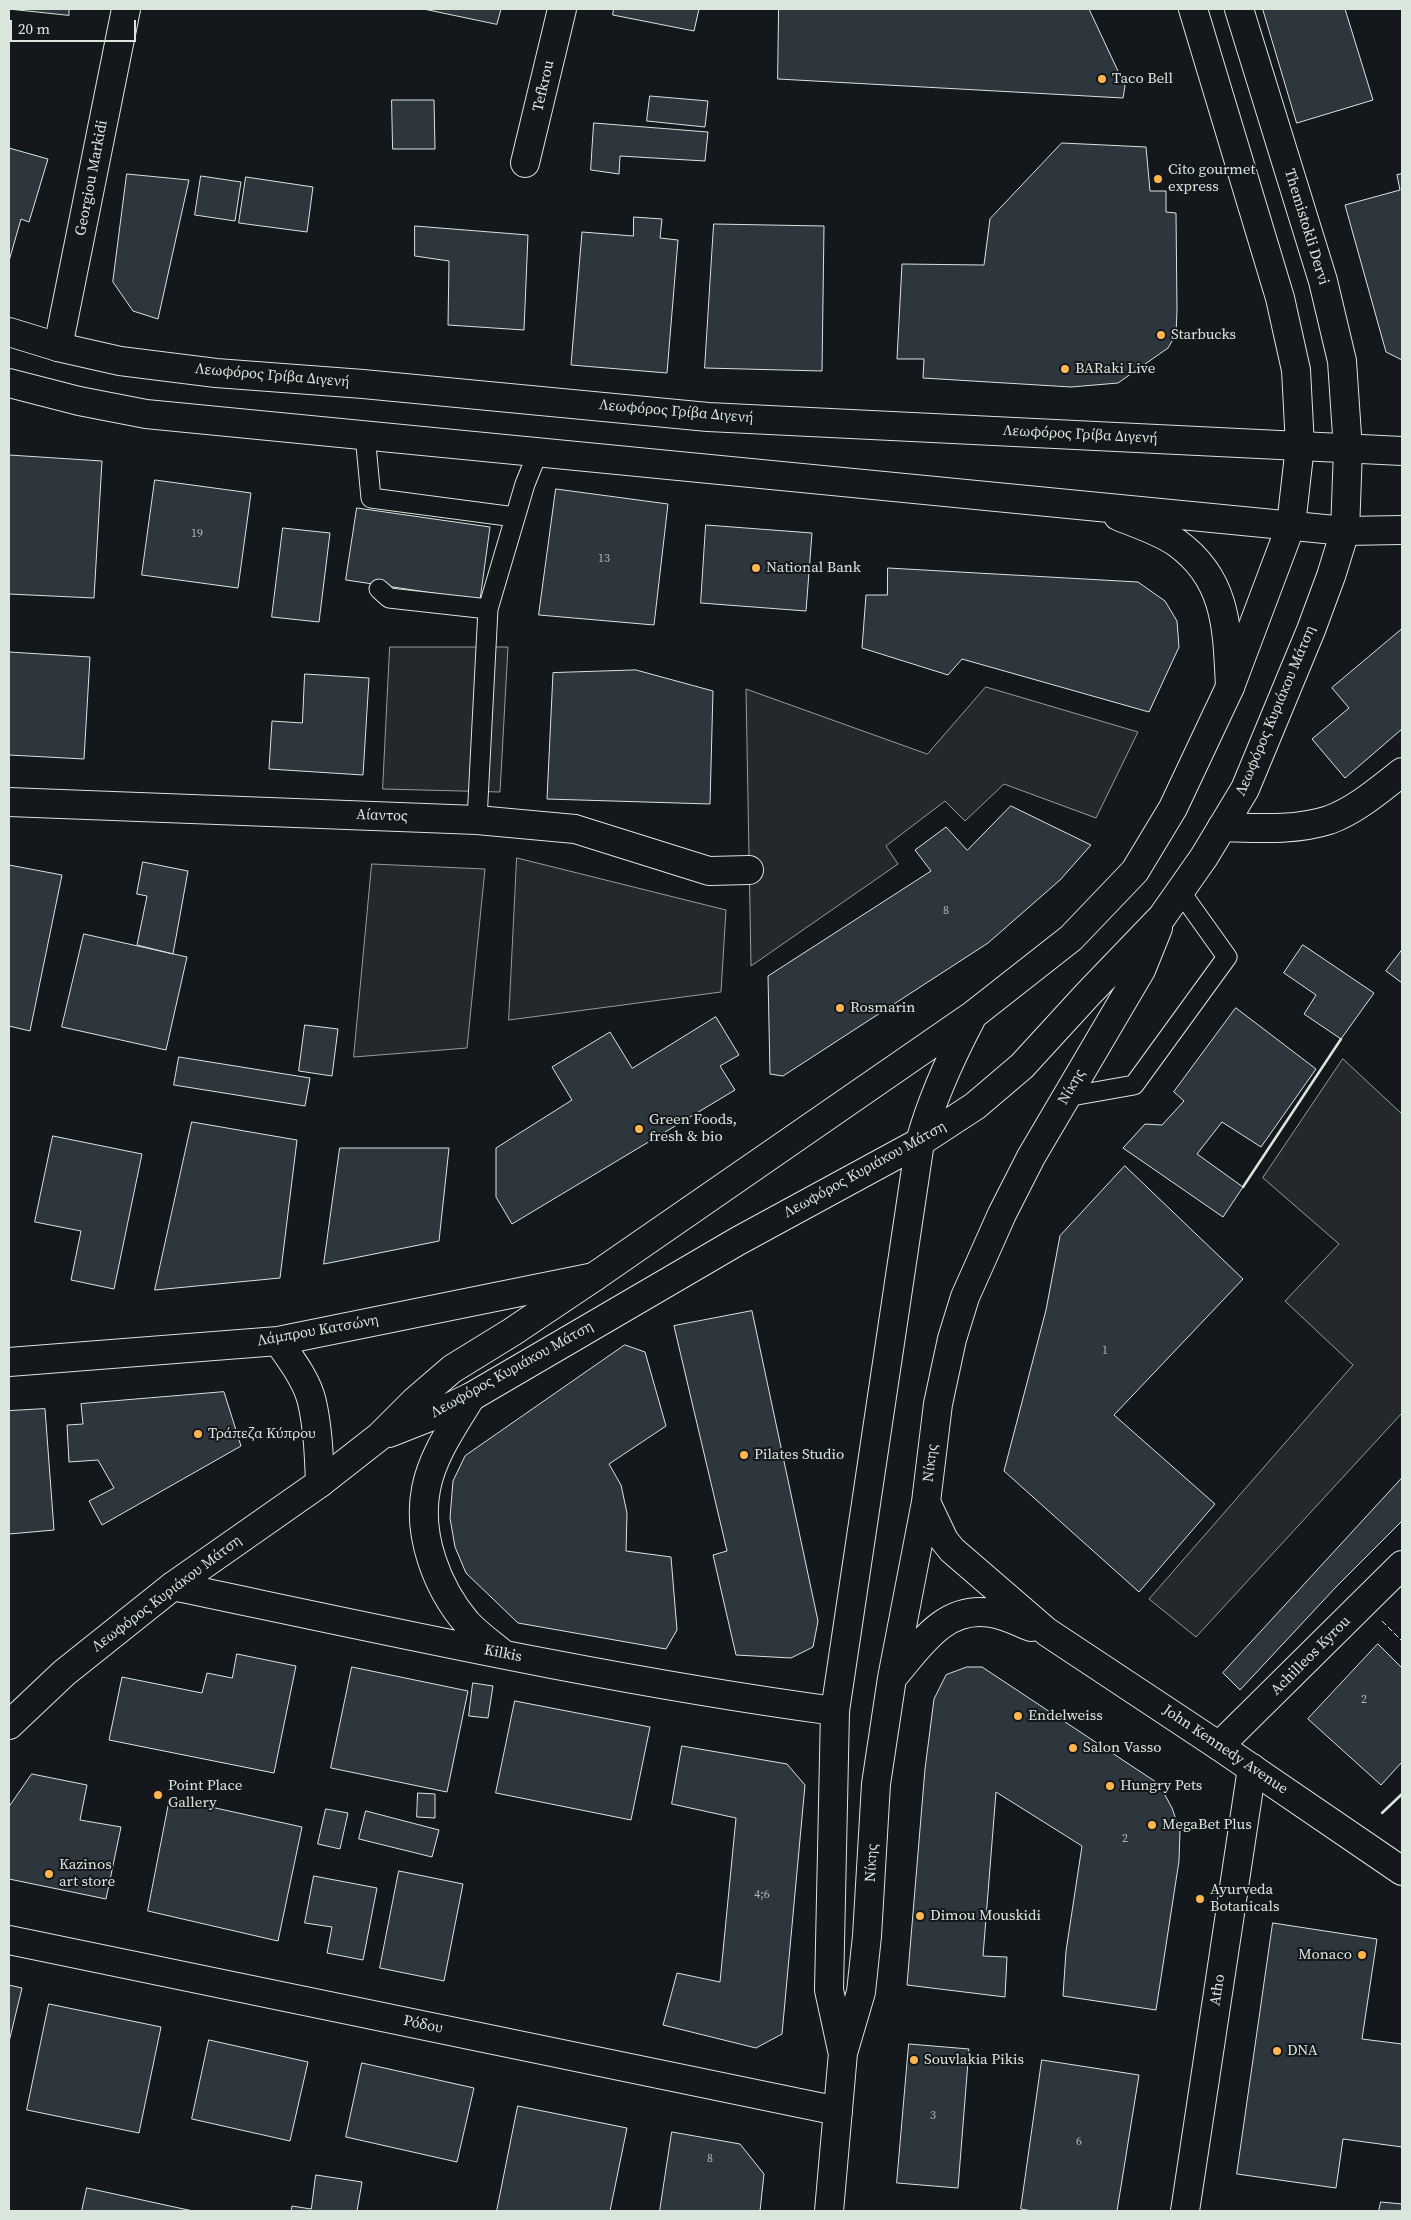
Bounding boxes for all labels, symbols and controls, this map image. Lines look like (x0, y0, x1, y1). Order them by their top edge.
scale bar (12, 10, 139, 42)
text: 20 m (18, 18, 50, 39)
street label: Tefkrou (529, 59, 559, 113)
place label: Taco Bell (1112, 70, 1173, 88)
marker: Taco Bell (1096, 73, 1108, 85)
street label: Georgiou Markidi (72, 119, 112, 237)
place label: Cito gourmet express (1168, 161, 1255, 196)
street label: Themistokli Dervi (1280, 167, 1332, 287)
marker: Cito gourmet express (1152, 173, 1164, 185)
place label: Starbucks (1171, 326, 1236, 344)
marker: Starbucks (1155, 329, 1167, 341)
street label: Λεωφόρος Γρίβα Διγενή (194, 360, 350, 392)
place label: BARaki Live (1075, 360, 1155, 378)
marker: BARaki Live (1059, 363, 1071, 375)
street label: Λεωφόρος Γρίβα Διγενή (598, 396, 754, 428)
street label: Λεωφόρος Γρίβα Διγενή (1002, 422, 1158, 448)
house number: 19 (191, 527, 203, 541)
house number: 13 (598, 552, 610, 566)
place label: National Bank (766, 559, 861, 577)
marker: National Bank (750, 562, 762, 574)
street label: Λεωφόρος Κυριάκου Μάτση (1232, 623, 1320, 799)
street label: Αίαντος (356, 806, 408, 826)
house number: 8 (943, 904, 949, 918)
place label: Rosmarin (850, 999, 915, 1017)
marker: Rosmarin (834, 1002, 846, 1014)
street label: Νίκης (1055, 1066, 1089, 1108)
place label: Green Foods, fresh & bio (649, 1111, 737, 1146)
street label: Λεωφόρος Κυριάκου Μάτση (781, 1118, 949, 1222)
marker: Green Foods, fresh & bio (633, 1123, 645, 1135)
street label: Λάμπρου Κατσώνη (256, 1311, 380, 1351)
street label: Λεωφόρος Κυριάκου Μάτση (428, 1318, 596, 1422)
house number: 1 (1102, 1344, 1108, 1358)
place label: Τράπεζα Κύπρου (208, 1425, 316, 1443)
marker: Τράπεζα Κύπρου (192, 1428, 204, 1440)
street label: Νίκης (920, 1443, 942, 1483)
place label: Pilates Studio (754, 1446, 844, 1464)
marker: Pilates Studio (738, 1449, 750, 1461)
street label: Λεωφόρος Κυριάκου Μάτση (88, 1532, 246, 1656)
street label: Achilleos Kyrou (1267, 1612, 1355, 1700)
street label: Kilkis (483, 1642, 523, 1666)
house number: 2 (1361, 1693, 1367, 1707)
street label: John Kennedy Avenue (1159, 1701, 1291, 1799)
place label: Endelweiss (1028, 1707, 1103, 1725)
marker: Endelweiss (1012, 1710, 1024, 1722)
place label: Salon Vasso (1083, 1739, 1161, 1757)
marker: Salon Vasso (1067, 1742, 1079, 1754)
place label: Point Place Gallery (168, 1777, 242, 1812)
place label: Hungry Pets (1120, 1777, 1202, 1795)
marker: Hungry Pets (1104, 1780, 1116, 1792)
marker: Point Place Gallery (152, 1789, 164, 1801)
place label: MegaBet Plus (1162, 1816, 1252, 1834)
marker: MegaBet Plus (1146, 1819, 1158, 1831)
house number: 2 (1122, 1832, 1128, 1846)
street label: Νίκης (862, 1843, 882, 1883)
place label: Kazinos art store (59, 1856, 115, 1891)
marker: Kazinos art store (43, 1868, 55, 1880)
place label: Ayurveda Botanicals (1210, 1881, 1279, 1916)
house number: 4;6 (754, 1888, 770, 1902)
marker: Ayurveda Botanicals (1194, 1893, 1206, 1905)
place label: Dimou Mouskidi (930, 1907, 1041, 1925)
marker: Dimou Mouskidi (914, 1910, 926, 1922)
place label: Monaco (1298, 1946, 1352, 1964)
marker: Monaco (1356, 1949, 1368, 1961)
street label: Atho (1207, 1973, 1229, 2007)
street label: Ρόδου (402, 2012, 444, 2038)
place label: DNA (1287, 2042, 1318, 2060)
marker: DNA (1271, 2045, 1283, 2057)
place label: Souvlakia Pikis (924, 2051, 1024, 2069)
marker: Souvlakia Pikis (908, 2054, 920, 2066)
house number: 3 (930, 2109, 936, 2123)
house number: 6 (1076, 2135, 1082, 2149)
house number: 8 (707, 2152, 713, 2166)

